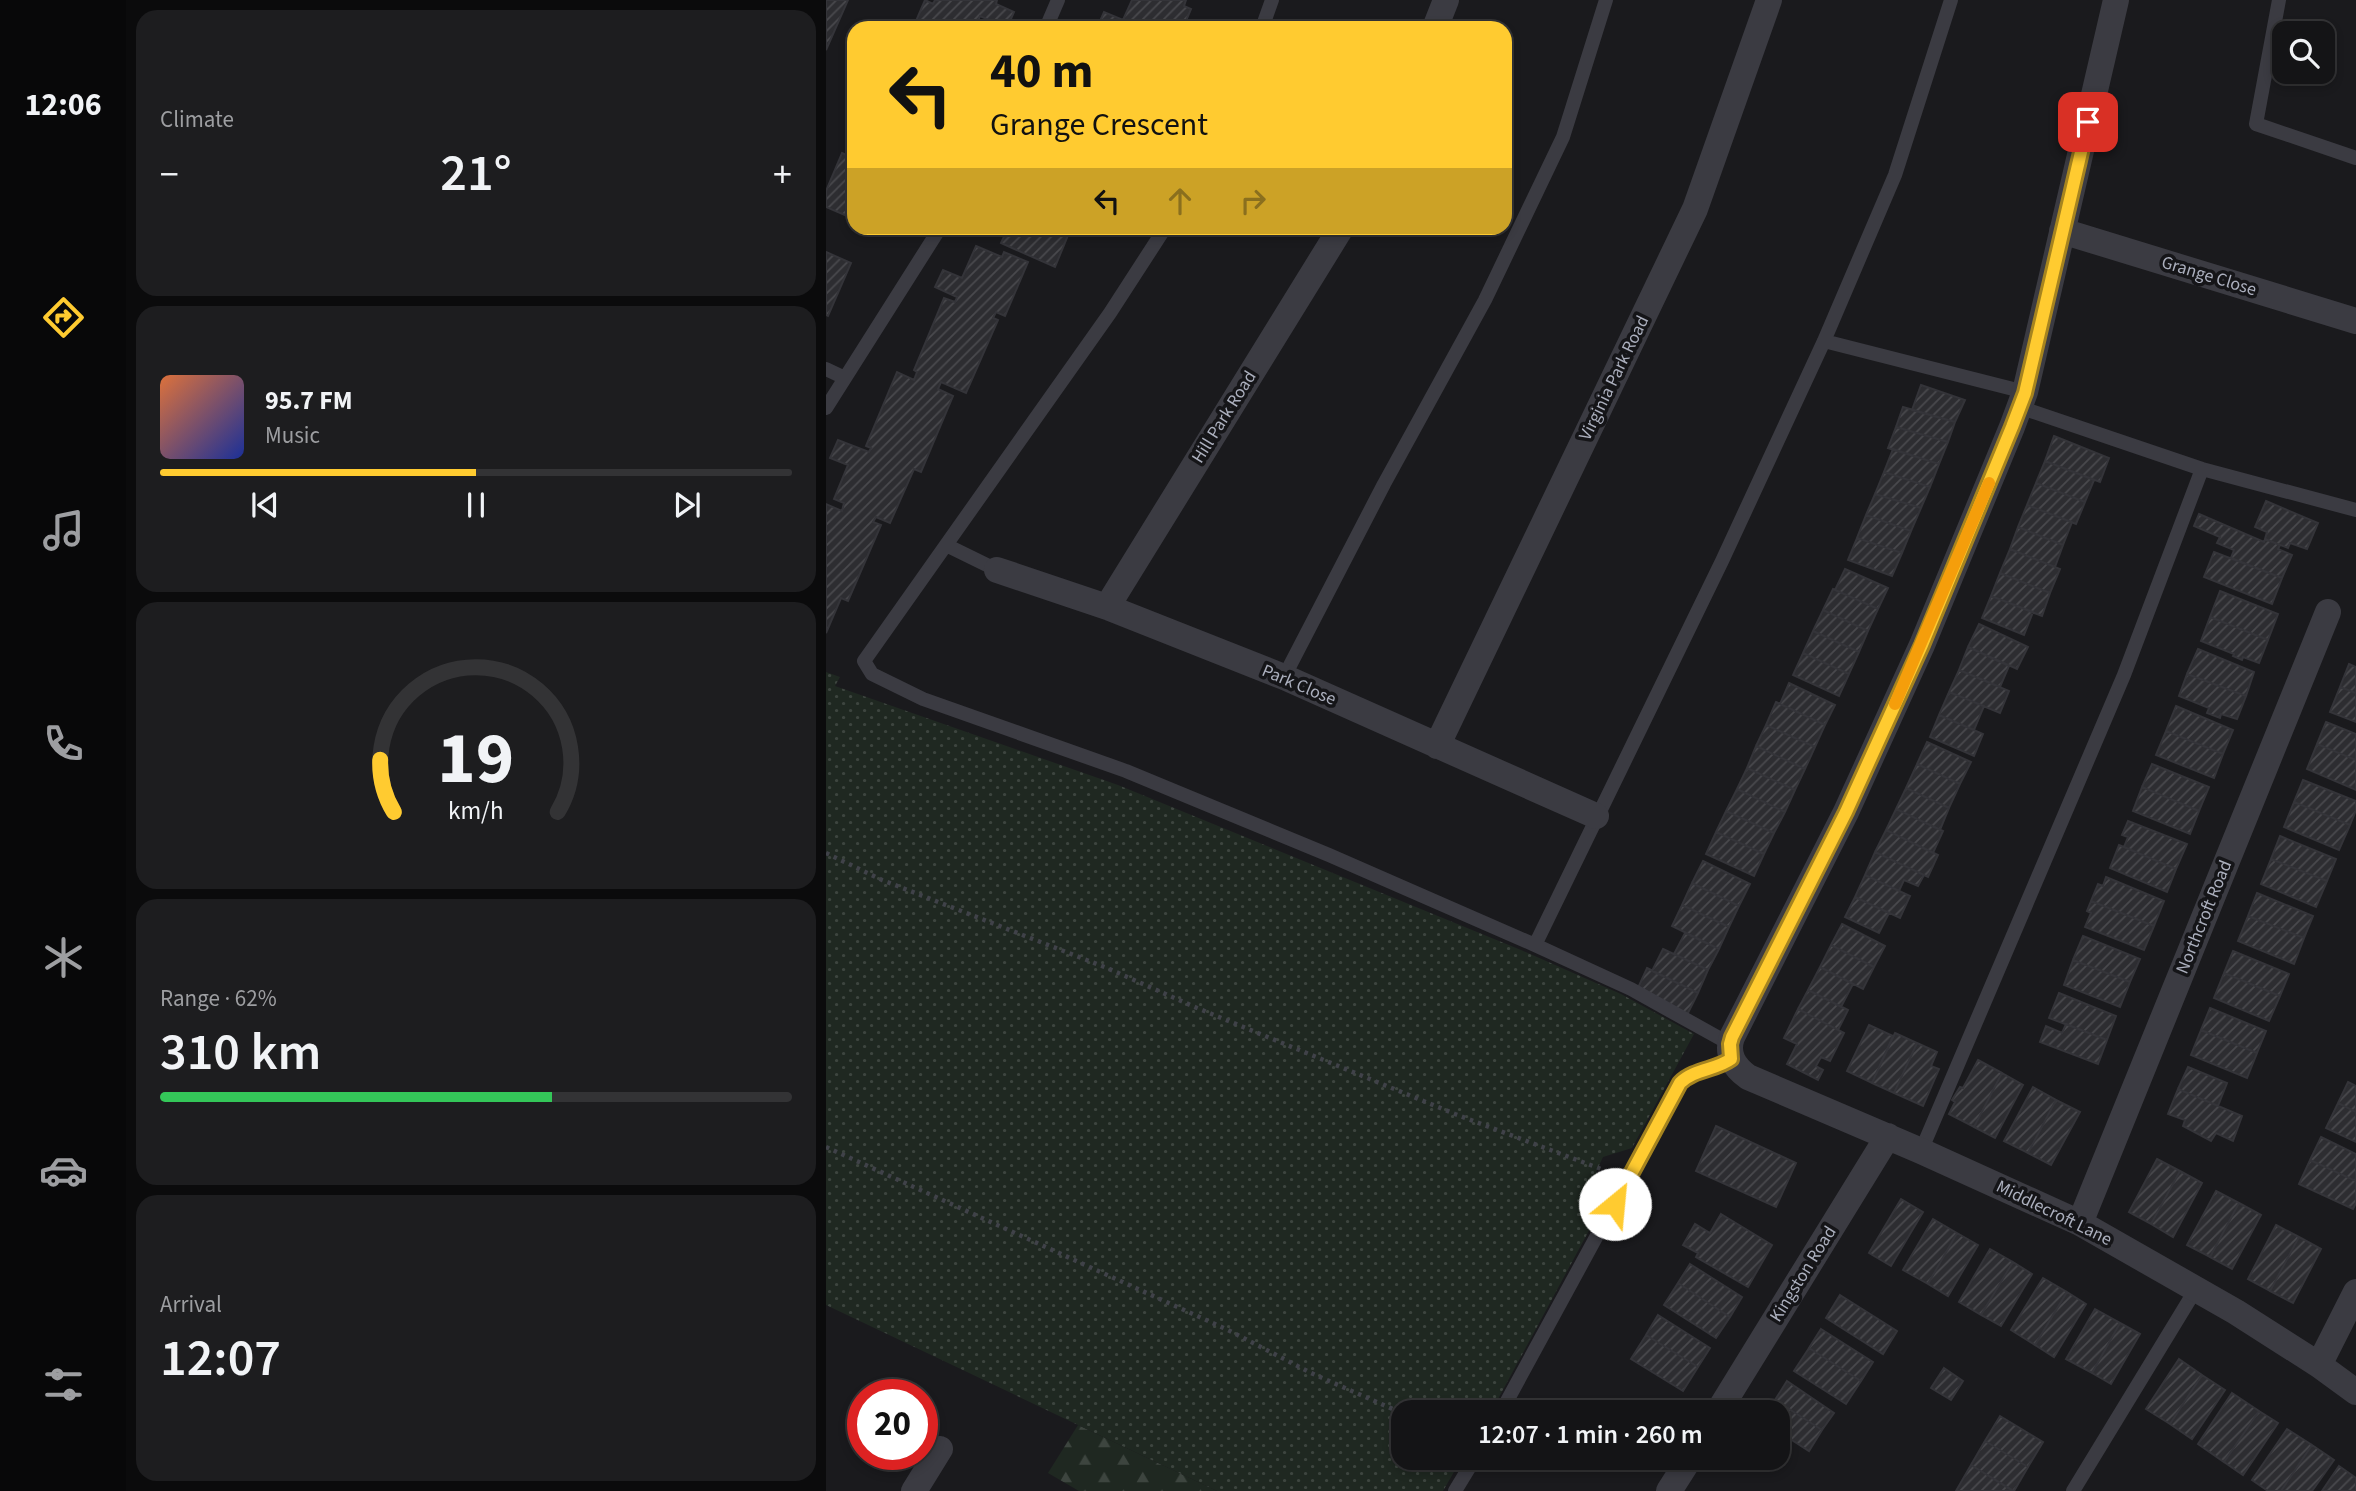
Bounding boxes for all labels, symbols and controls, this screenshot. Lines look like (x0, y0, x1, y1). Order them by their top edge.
map controls (2272, 21, 2335, 84)
button: search (2272, 21, 2335, 84)
text: 40 m (990, 37, 1094, 107)
icon: left (875, 49, 966, 140)
text: 12:06 (24, 82, 102, 128)
pin (2058, 92, 2118, 152)
text: Grange Crescent (990, 102, 1208, 148)
text: Climate (160, 103, 234, 136)
icon: arrive (2069, 103, 2107, 141)
text: 21° (440, 137, 512, 211)
text: − (160, 148, 179, 202)
text: + (773, 148, 792, 202)
icon: left (1088, 182, 1126, 220)
icon: ahead (1161, 182, 1199, 220)
icon: right (1234, 182, 1272, 220)
street label: Grange Close (2158, 250, 2260, 302)
icon: directions (39, 293, 88, 342)
street label: Virginia Park Road (1573, 311, 1655, 445)
street label: Hill Park Road (1186, 366, 1262, 468)
text: 95.7 FM (265, 382, 353, 419)
text: Music (265, 419, 320, 452)
icon: previous (246, 486, 284, 524)
icon: pause (457, 486, 495, 524)
icon: next (668, 486, 706, 524)
icon: music (39, 506, 88, 555)
street label: Park Close (1258, 658, 1340, 712)
text: 19 (438, 707, 514, 811)
icon: phone (39, 719, 88, 768)
text: km/h (448, 792, 504, 828)
street label: Northcroft Road (2170, 856, 2238, 978)
icon: climate (39, 933, 88, 982)
text: Range · 62% (160, 982, 277, 1015)
text: 310 km (160, 1016, 321, 1090)
icon: car (39, 1146, 88, 1195)
position arrow (1578, 1167, 1652, 1241)
street label: Middlecroft Lane (1992, 1174, 2116, 1252)
street label: Kingston Road (1764, 1221, 1842, 1327)
text: Arrival (160, 1288, 222, 1321)
text: 12:07 (160, 1322, 281, 1396)
icon: filters (39, 1360, 88, 1409)
speed limit sign: 20 (847, 1379, 938, 1470)
text: 12:07 · 1 min · 260 m (1478, 1416, 1703, 1453)

